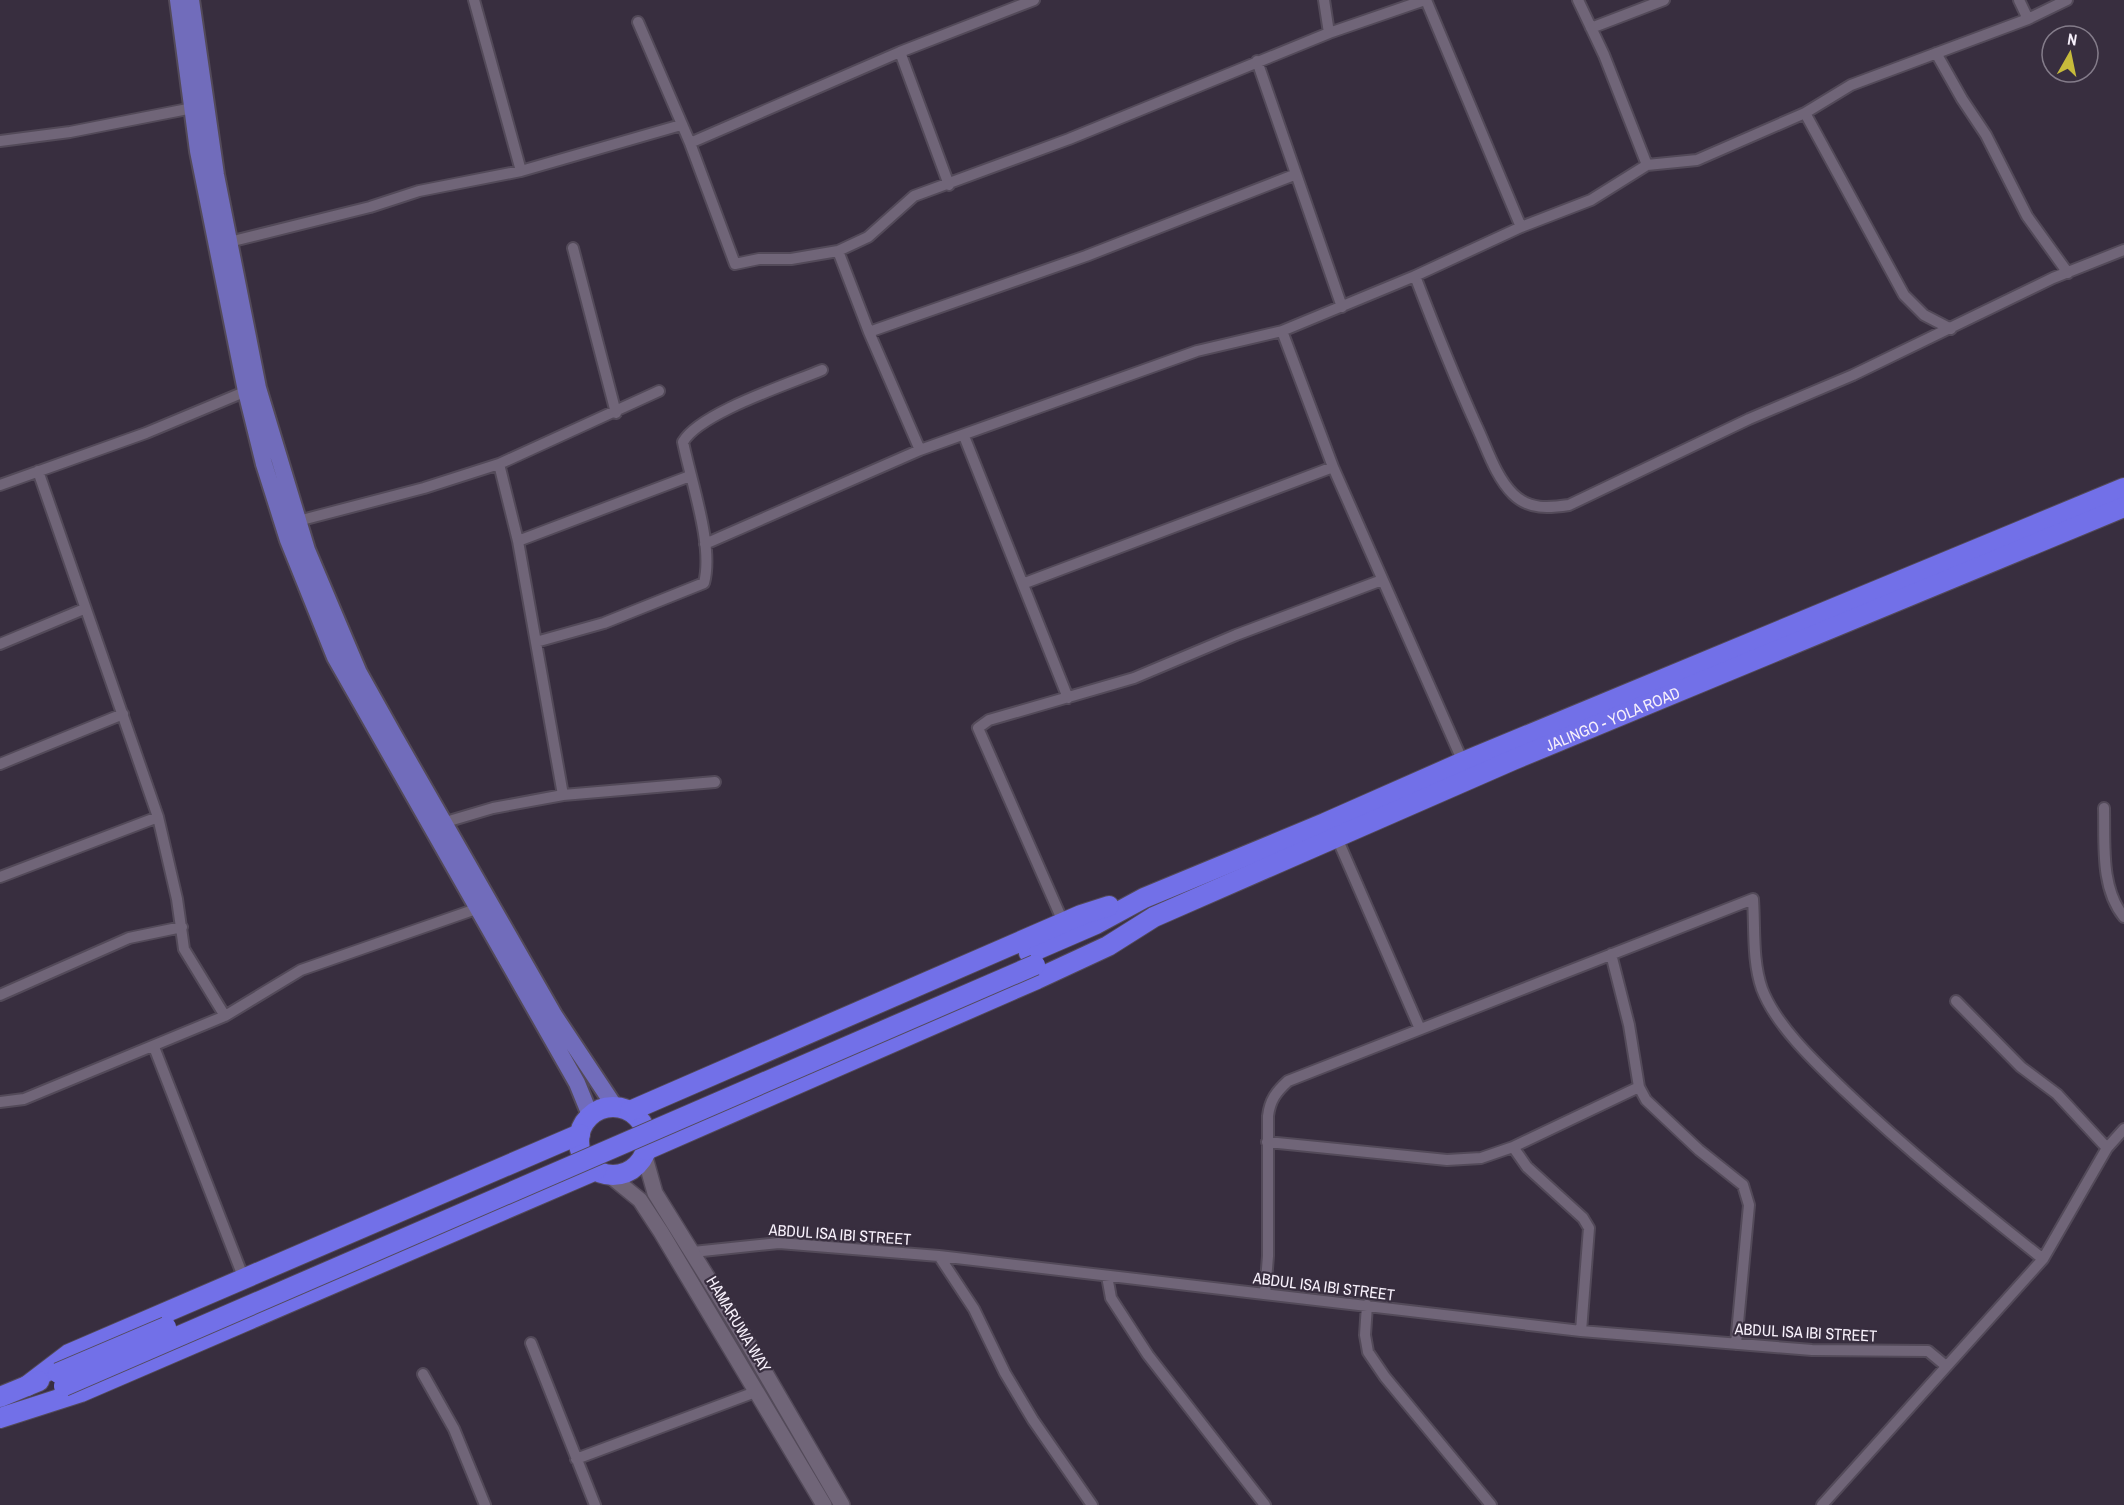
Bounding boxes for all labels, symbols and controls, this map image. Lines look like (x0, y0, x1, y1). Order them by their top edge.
north arrow (2040, 24, 2100, 84)
text: N (2066, 28, 2079, 51)
street label: JALINGO - YOLA ROAD (1542, 681, 1683, 756)
street label: ABDUL ISA IBI STREET (767, 1218, 912, 1250)
street label: ABDUL ISA IBI STREET (1251, 1266, 1396, 1306)
street label: HAMARUWA WAY (702, 1272, 777, 1377)
street label: ABDUL ISA IBI STREET (1733, 1317, 1878, 1347)

